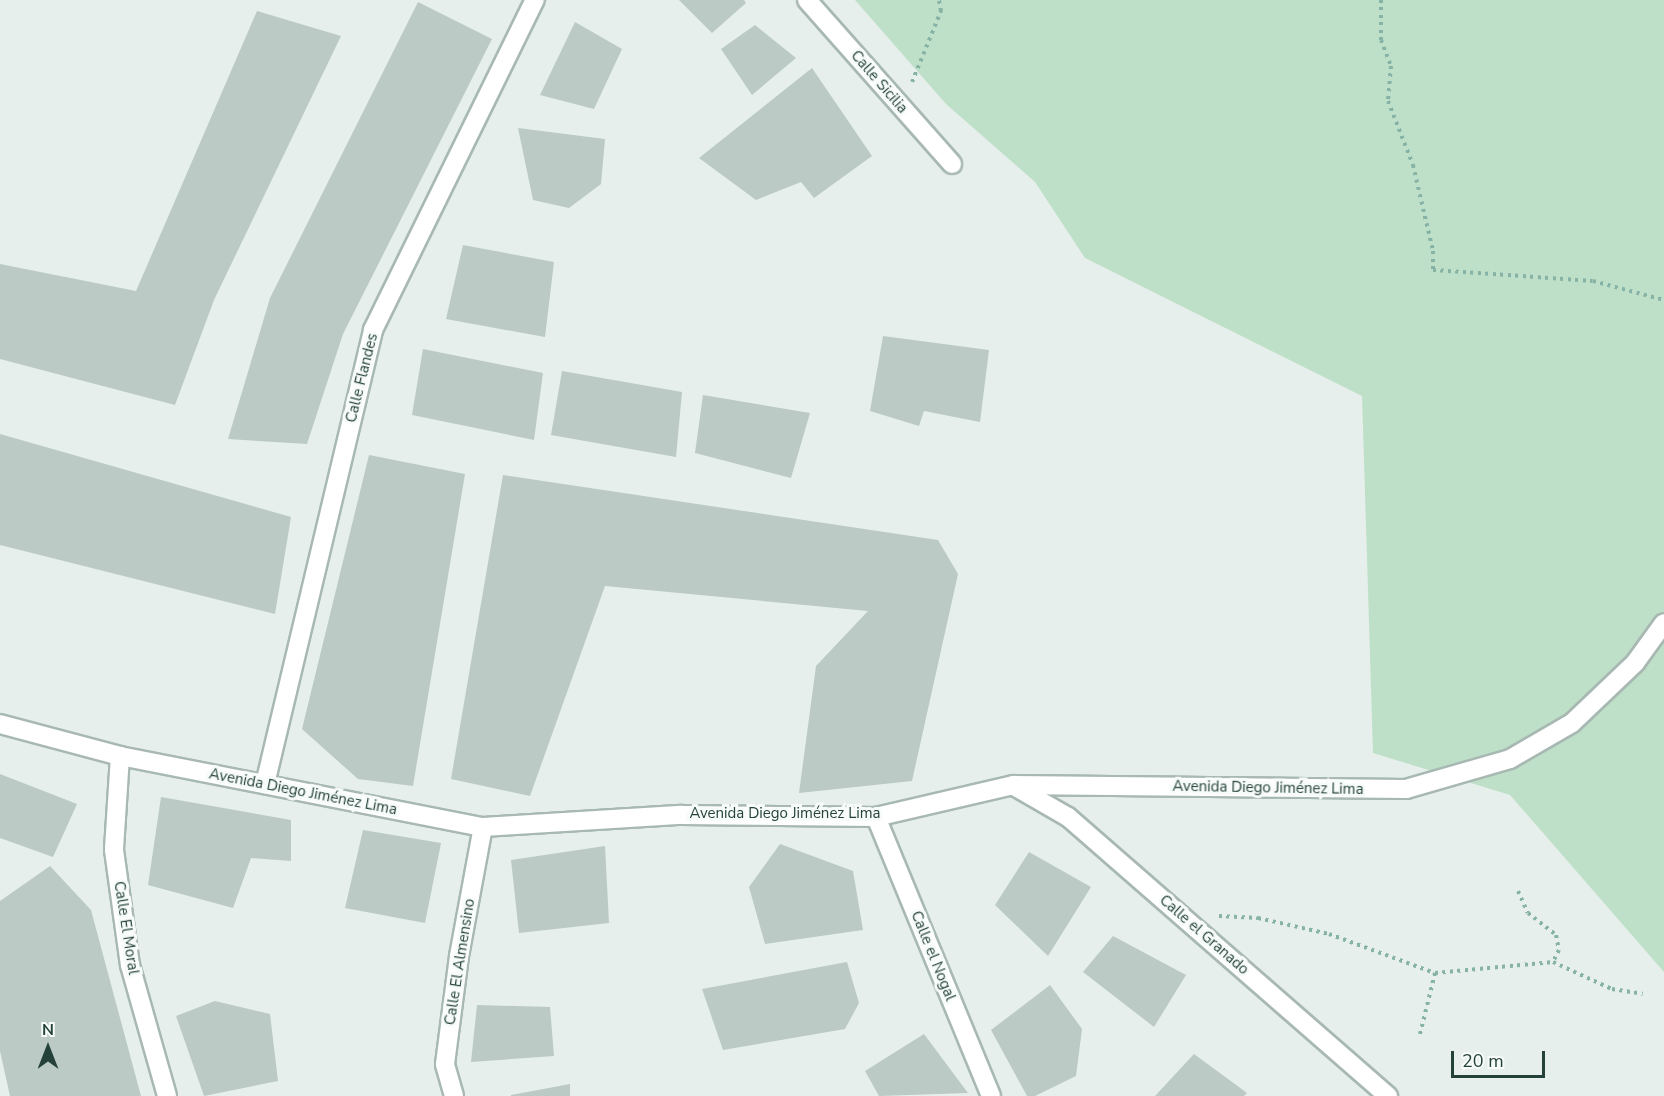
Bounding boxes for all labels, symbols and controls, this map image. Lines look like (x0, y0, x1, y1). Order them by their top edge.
street label: Calle Sicilia (847, 47, 911, 117)
street label: Calle Flandes (342, 331, 382, 425)
street label: Avenida Diego Jiménez Lima (207, 765, 399, 819)
street label: Avenida Diego Jiménez Lima (1172, 777, 1364, 799)
street label: Avenida Diego Jiménez Lima (689, 805, 881, 823)
street label: Calle El Moral (110, 880, 142, 976)
street label: Calle el Granado (1156, 891, 1252, 979)
street label: Calle El Almensino (441, 898, 479, 1026)
street label: Calle el Nogal (907, 908, 959, 1004)
north arrow (18, 1018, 78, 1078)
text: N (42, 1019, 54, 1041)
scale bar (1454, 1039, 1548, 1077)
text: 20 m (1462, 1049, 1504, 1073)

